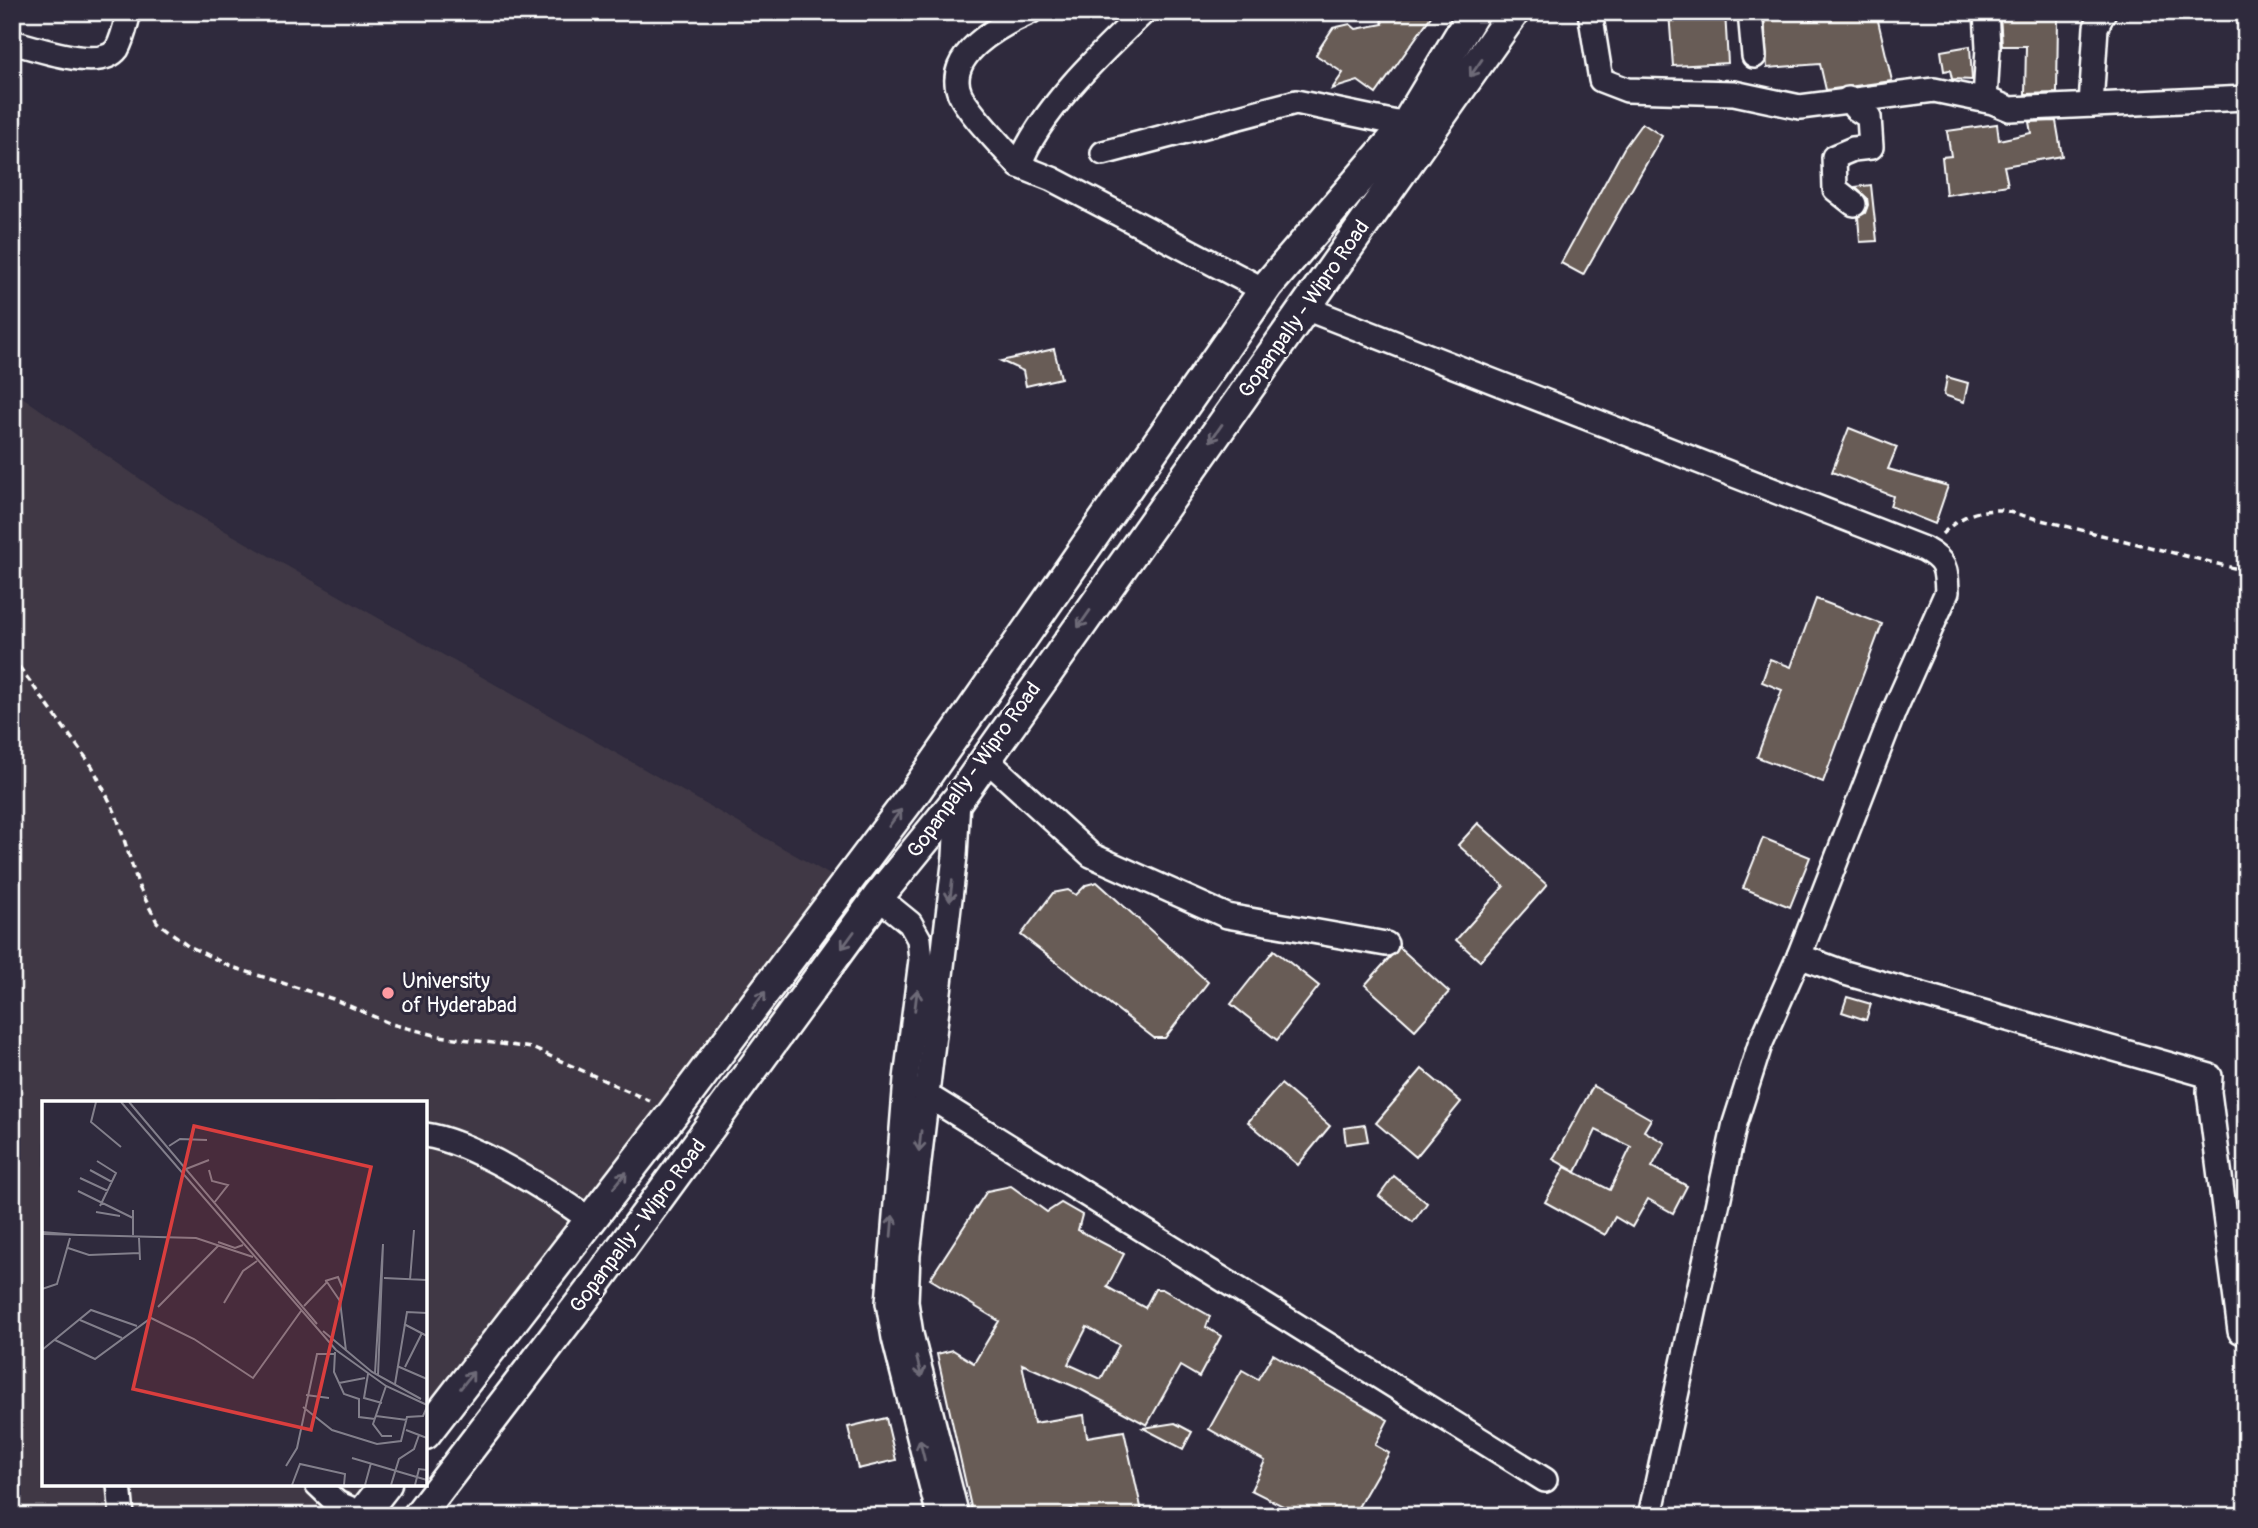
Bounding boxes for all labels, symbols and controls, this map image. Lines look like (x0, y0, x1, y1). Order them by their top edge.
one-way arrow (1469, 58, 1483, 77)
street label: Gopanpally - Wipro Road (1232, 215, 1376, 403)
one-way arrow (1209, 423, 1223, 442)
one-way arrow (1077, 609, 1091, 628)
street label: Gopanpally - Wipro Road (901, 677, 1047, 863)
one-way arrow (888, 809, 903, 827)
one-way arrow (944, 879, 957, 902)
one-way arrow (840, 930, 855, 949)
place label: University of Hyderabad (402, 968, 517, 1019)
marker: University of Hyderabad (380, 985, 396, 1001)
one-way arrow (910, 989, 923, 1012)
one-way arrow (752, 991, 767, 1010)
inset map (42, 1101, 427, 1486)
one-way arrow (913, 1130, 926, 1152)
street label: Gopanpally - Wipro Road (564, 1134, 712, 1318)
one-way arrow (613, 1171, 628, 1190)
one-way arrow (886, 1215, 899, 1238)
one-way arrow (913, 1355, 926, 1378)
one-way arrow (460, 1371, 475, 1390)
one-way arrow (915, 1439, 928, 1461)

